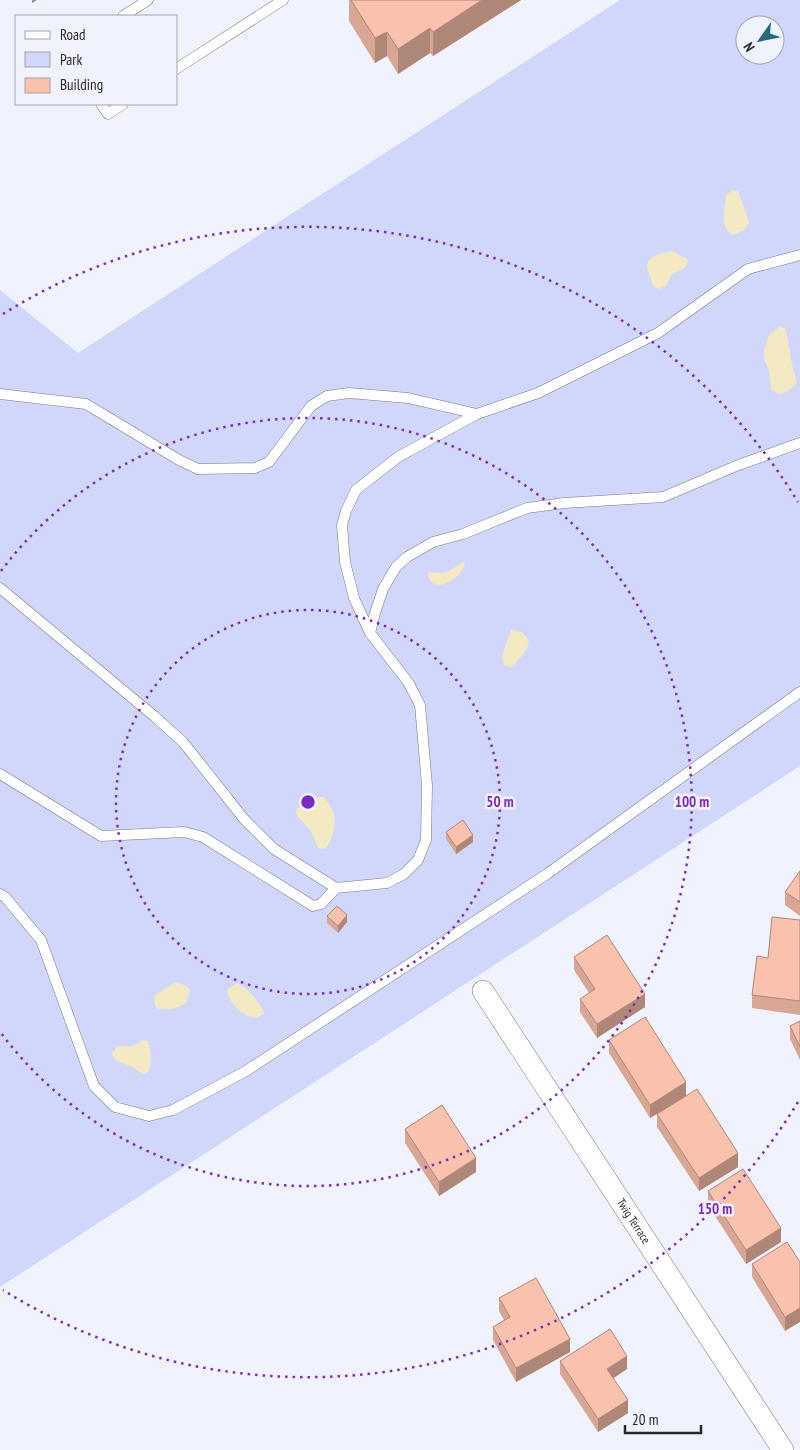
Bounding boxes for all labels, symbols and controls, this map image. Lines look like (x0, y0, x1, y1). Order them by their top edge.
legend (15, 15, 178, 105)
north arrow (735, 15, 785, 65)
text: Road (60, 25, 86, 44)
text: N (739, 39, 759, 55)
text: Park (60, 50, 82, 69)
text: Building (60, 75, 103, 94)
text: 50 m (486, 792, 514, 811)
text: 100 m (675, 792, 709, 811)
centre of rings (299, 793, 317, 811)
street label: Twig Terrace (614, 1196, 654, 1246)
text: 150 m (698, 1199, 732, 1218)
scale bar (625, 1402, 701, 1434)
text: 20 m (632, 1410, 658, 1429)

